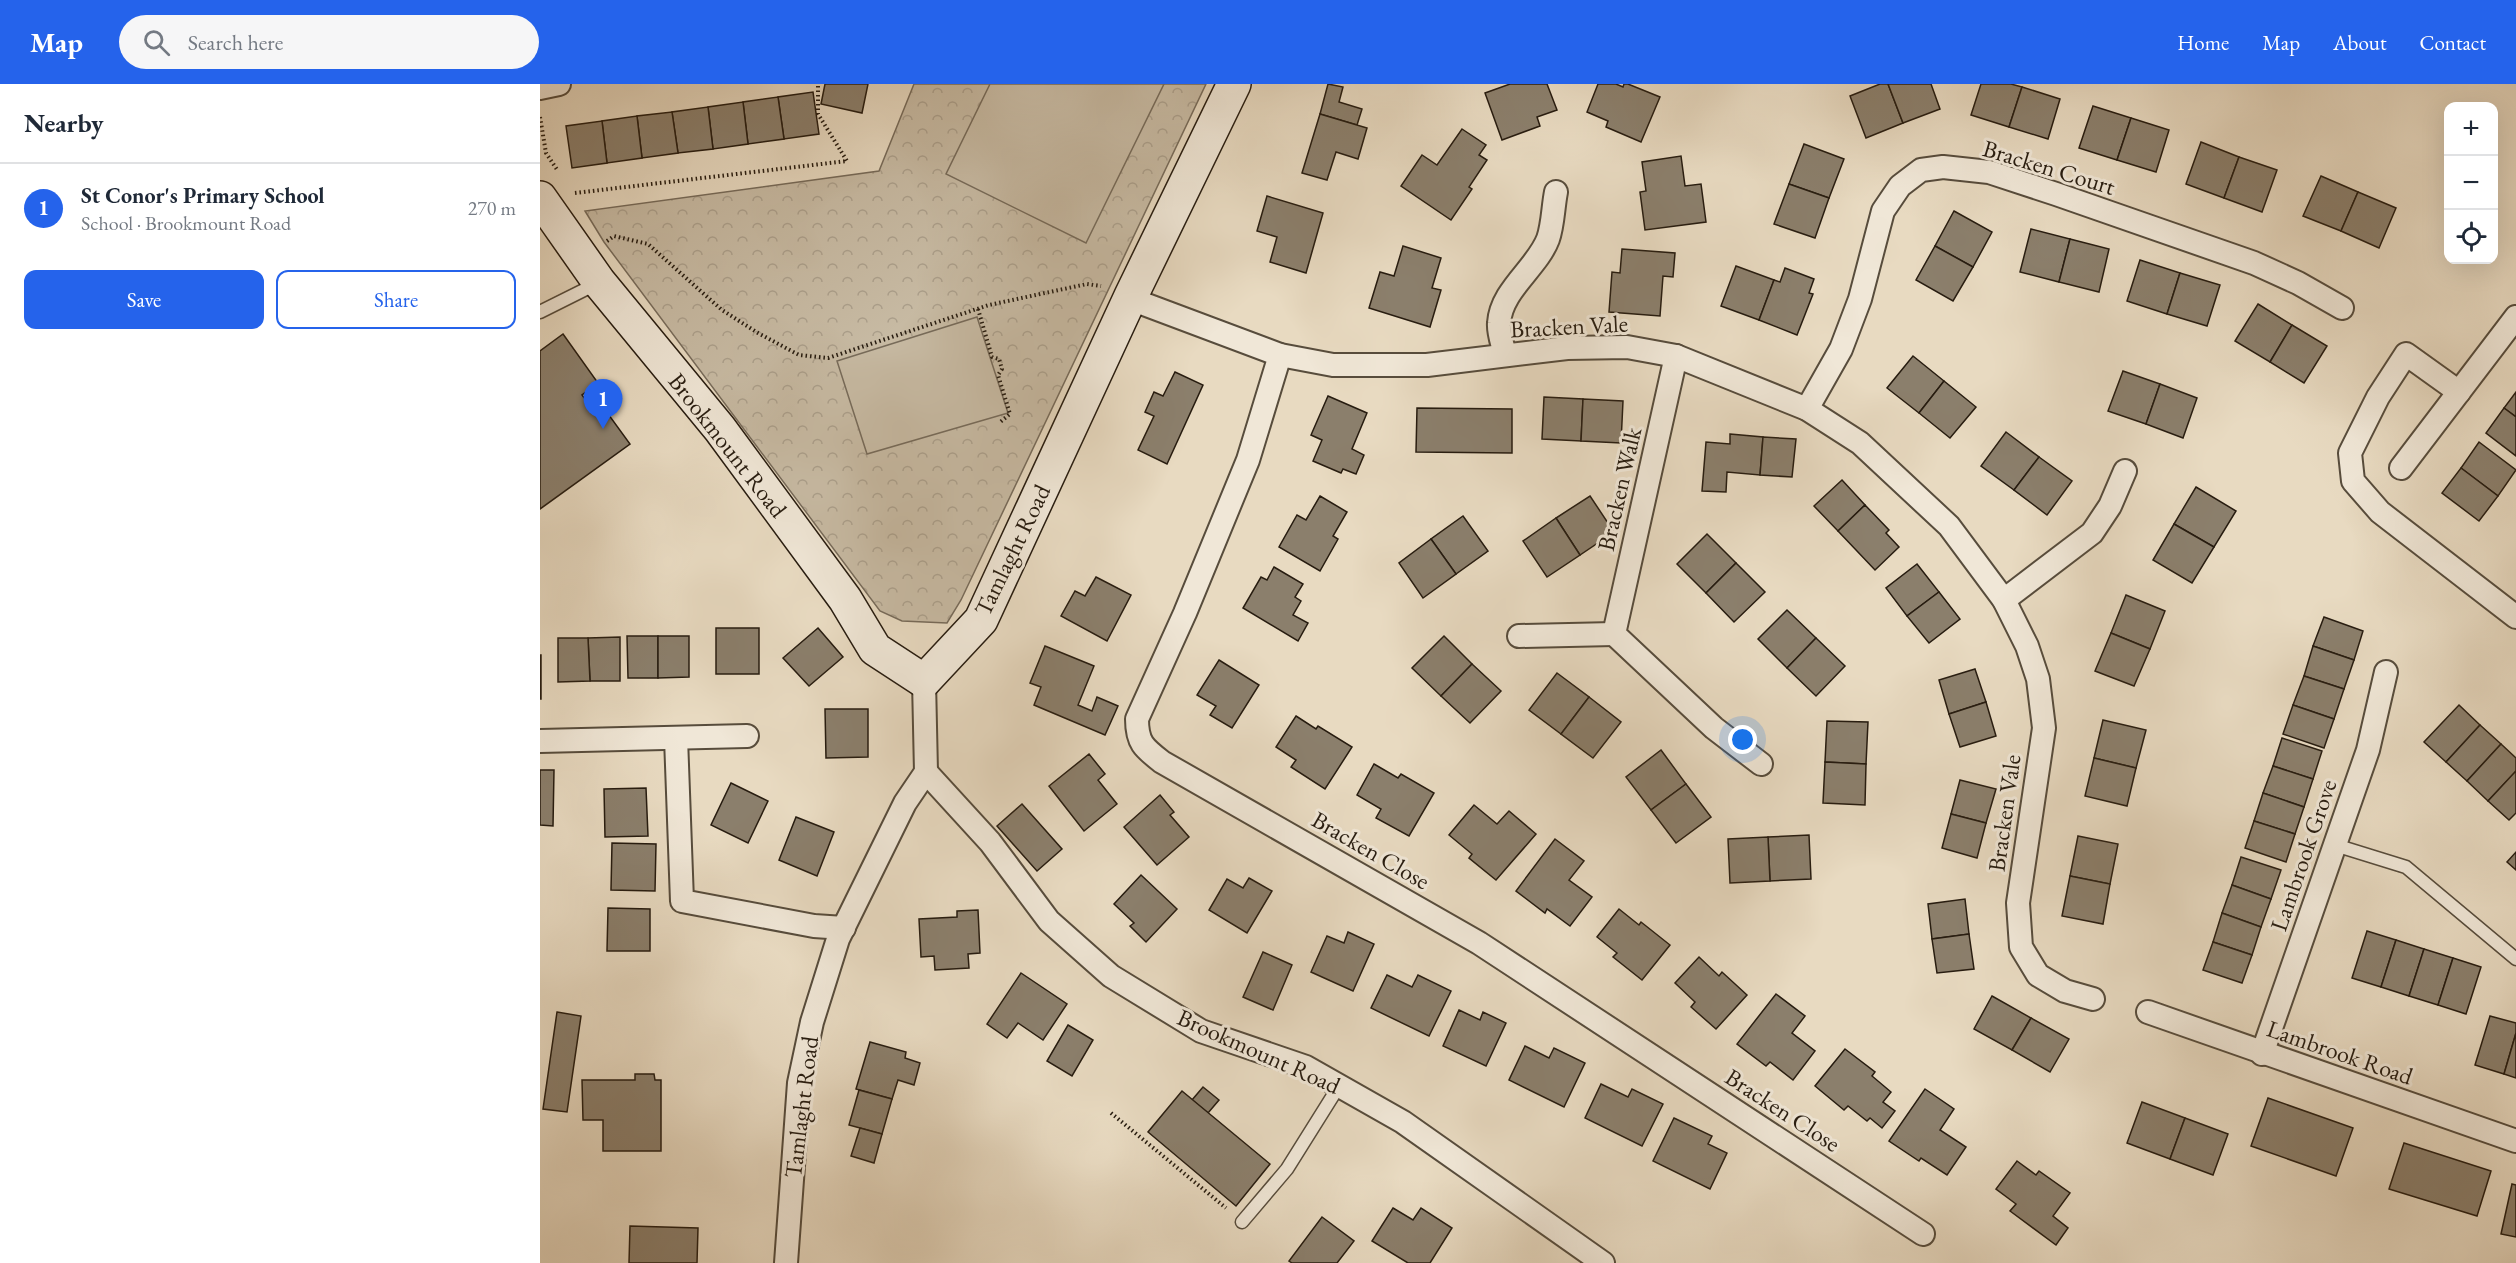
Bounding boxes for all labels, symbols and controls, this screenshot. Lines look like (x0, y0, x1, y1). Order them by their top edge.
search box (119, 15, 539, 69)
text: Map (30, 24, 83, 60)
icon: search (140, 26, 173, 59)
text: Search here (188, 28, 283, 57)
text: Home (2177, 29, 2229, 56)
text: Map (2262, 29, 2300, 56)
text: About (2333, 29, 2386, 56)
text: Contact (2419, 29, 2486, 56)
map controls (2444, 102, 2498, 264)
button: + (2444, 102, 2498, 156)
text: Nearby (24, 106, 104, 140)
street label: Bracken Court (1979, 132, 2119, 202)
button: − (2444, 156, 2498, 210)
text: St Conor's Primary School (81, 181, 325, 210)
text: 1 (38, 195, 49, 221)
text: 270 m (468, 195, 516, 221)
text: School · Brookmount Road (81, 210, 291, 236)
button: locate (2444, 210, 2498, 264)
button: Save (24, 270, 264, 329)
button: Share (276, 270, 516, 329)
street label: Bracken Vale (1509, 307, 1629, 345)
street label: Brookmount Road (662, 366, 795, 524)
pin: 1 (584, 380, 622, 429)
street label: Bracken Walk (1590, 424, 1648, 554)
street label: Tamlaght Road (967, 478, 1058, 621)
your location (1728, 725, 1757, 754)
street label: Bracken Vale (1980, 752, 2028, 874)
street label: Lambrook Grove (2263, 775, 2343, 935)
street label: Bracken Close (1306, 804, 1436, 896)
street label: Brookmount Road (1173, 1001, 1346, 1101)
street label: Lambrook Road (2263, 1013, 2418, 1092)
street label: Tamlaght Road (777, 1034, 825, 1180)
street label: Bracken Close (1719, 1061, 1847, 1159)

